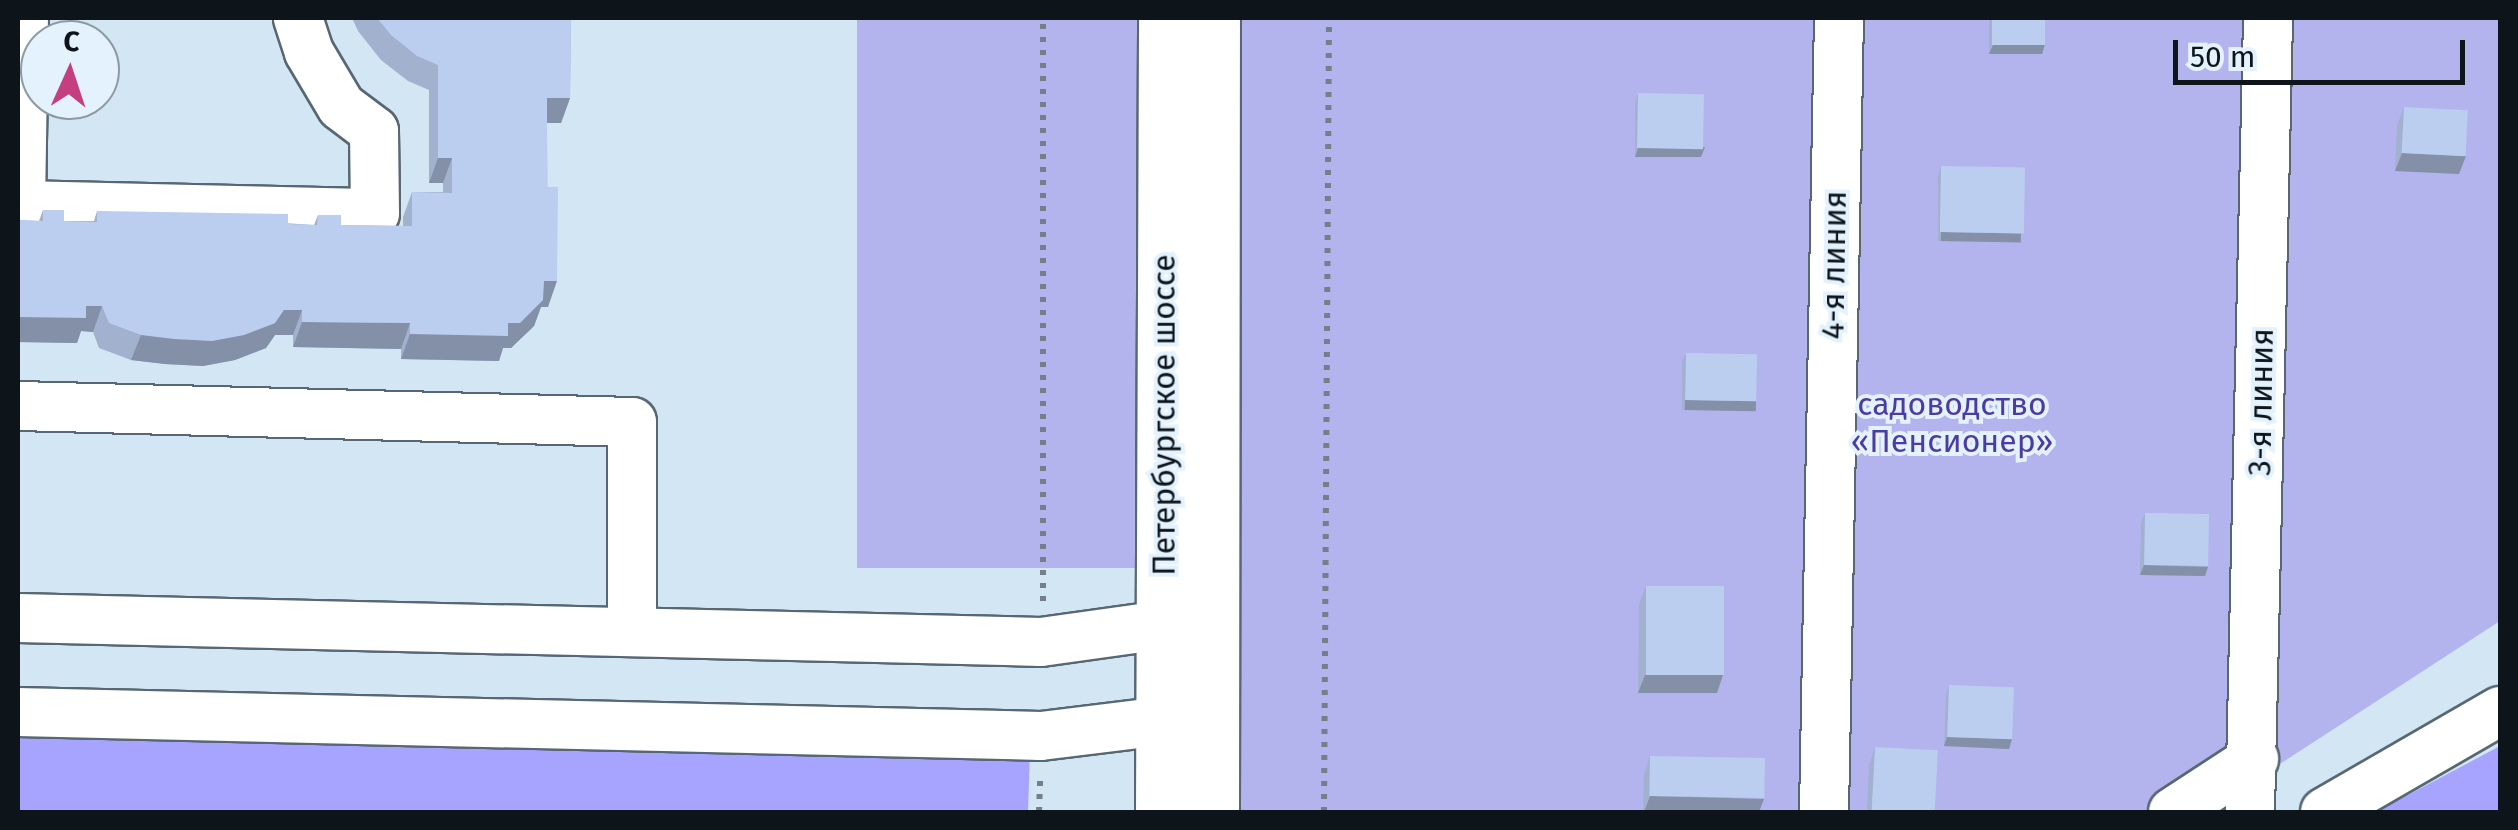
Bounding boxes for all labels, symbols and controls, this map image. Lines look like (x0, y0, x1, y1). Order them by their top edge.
north arrow (20, 20, 120, 120)
scale bar (2178, 20, 2470, 82)
text: С (63, 25, 80, 58)
text: 50 m (2190, 39, 2255, 75)
street label: 4-я линия (1814, 190, 1854, 340)
street label: Петербургское шоссе (1145, 254, 1183, 576)
street label: 3-я линия (2241, 328, 2281, 476)
park label: садоводство «Пенсионер» (1851, 386, 2053, 461)

